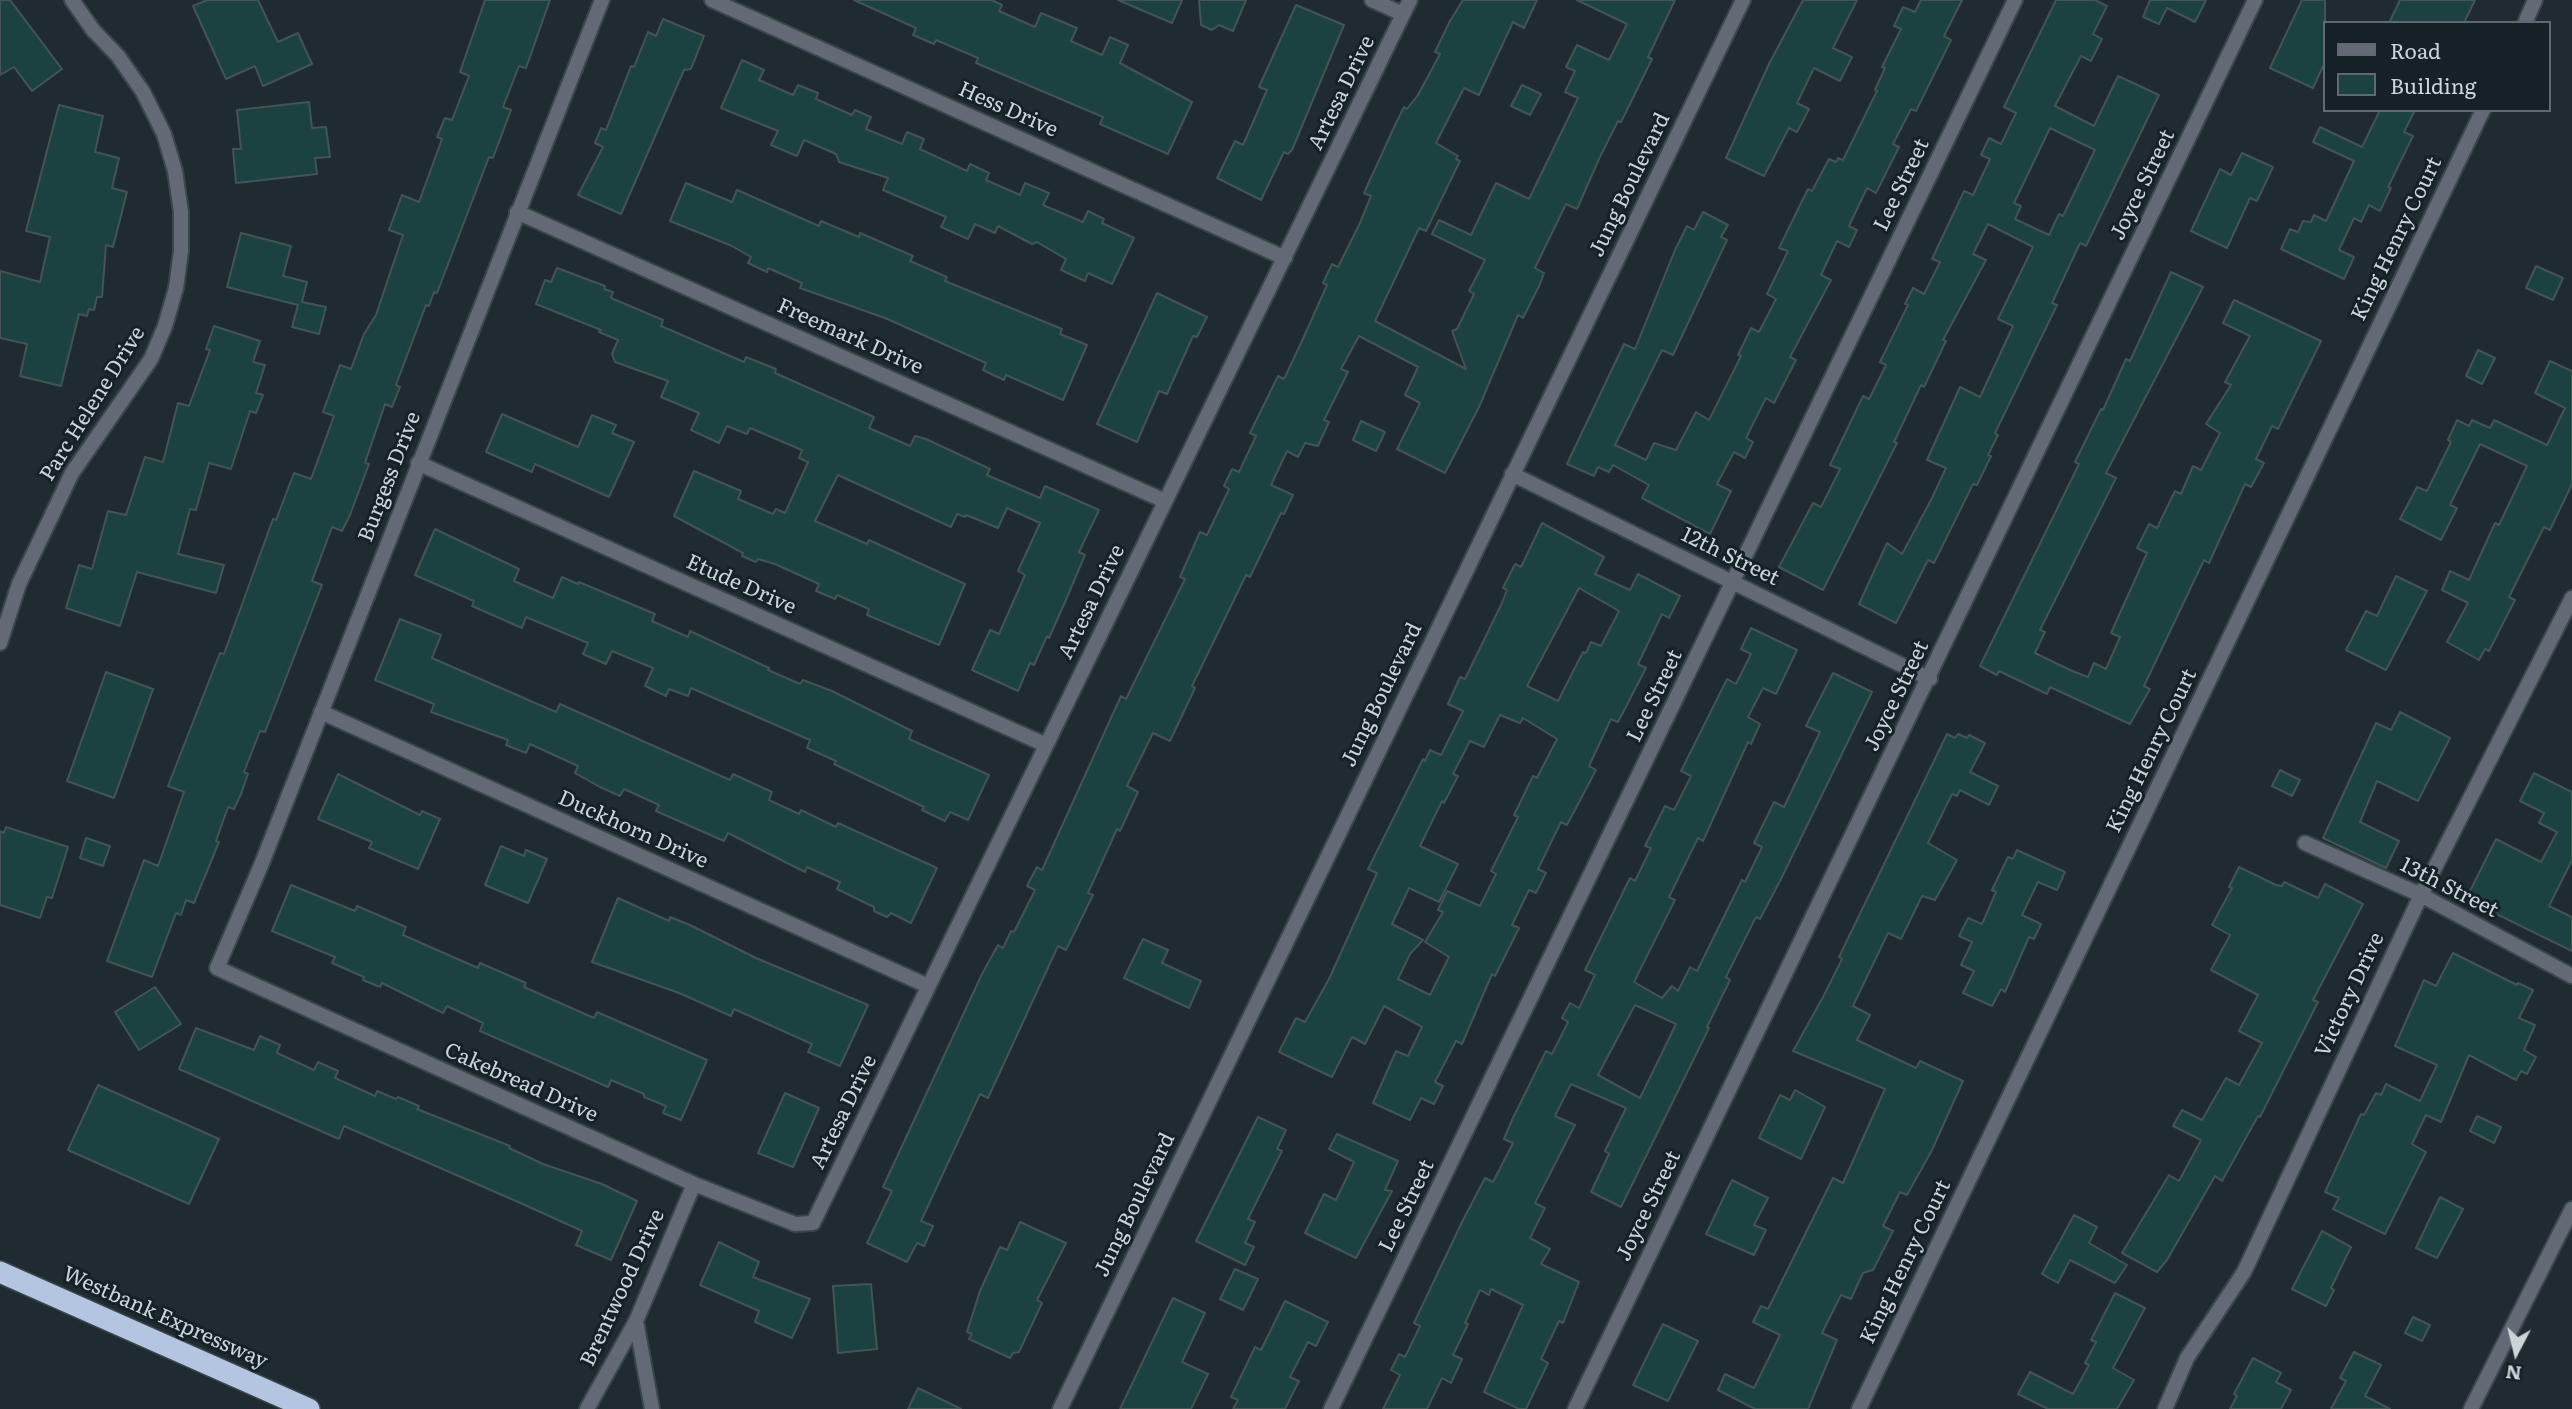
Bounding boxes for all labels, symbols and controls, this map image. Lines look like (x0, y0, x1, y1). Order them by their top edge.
legend (2324, 21, 2551, 112)
street label: Artesa Drive (1303, 32, 1381, 154)
text: Road (2390, 34, 2441, 65)
text: Building (2390, 69, 2476, 100)
street label: Hess Drive (954, 77, 1062, 143)
street label: Jung Boulevard (1584, 109, 1676, 261)
street label: Joyce Street (2105, 126, 2181, 244)
street label: Lee Street (1869, 135, 1935, 235)
street label: King Henry Court (2346, 153, 2448, 325)
street label: Freemark Drive (773, 294, 927, 380)
street label: Parc Helene Drive (35, 322, 151, 486)
street label: Burgess Drive (354, 408, 426, 546)
street label: 12th Street (1677, 522, 1783, 592)
street label: Artesa Drive (1053, 541, 1131, 663)
street label: Etude Drive (682, 550, 800, 620)
street label: Jung Boulevard (1336, 619, 1428, 771)
street label: Joyce Street (1859, 637, 1935, 755)
street label: Lee Street (1622, 646, 1688, 746)
street label: King Henry Court (2101, 665, 2203, 837)
street label: Duckhorn Drive (554, 786, 712, 874)
street label: 13th Street (2396, 853, 2502, 923)
street label: Victory Drive (2310, 929, 2390, 1061)
street label: Cakebread Drive (440, 1038, 602, 1128)
street label: Artesa Drive (805, 1051, 883, 1173)
street label: Jung Boulevard (1089, 1129, 1181, 1281)
street label: Joyce Street (1611, 1147, 1687, 1265)
street label: Lee Street (1374, 1156, 1440, 1256)
street label: King Henry Court (1855, 1176, 1957, 1348)
street label: Brentwood Drive (576, 1206, 670, 1370)
street label: Westbank Expressway (59, 1261, 271, 1375)
north arrow (2481, 1318, 2551, 1388)
text: N (2504, 1359, 2523, 1389)

